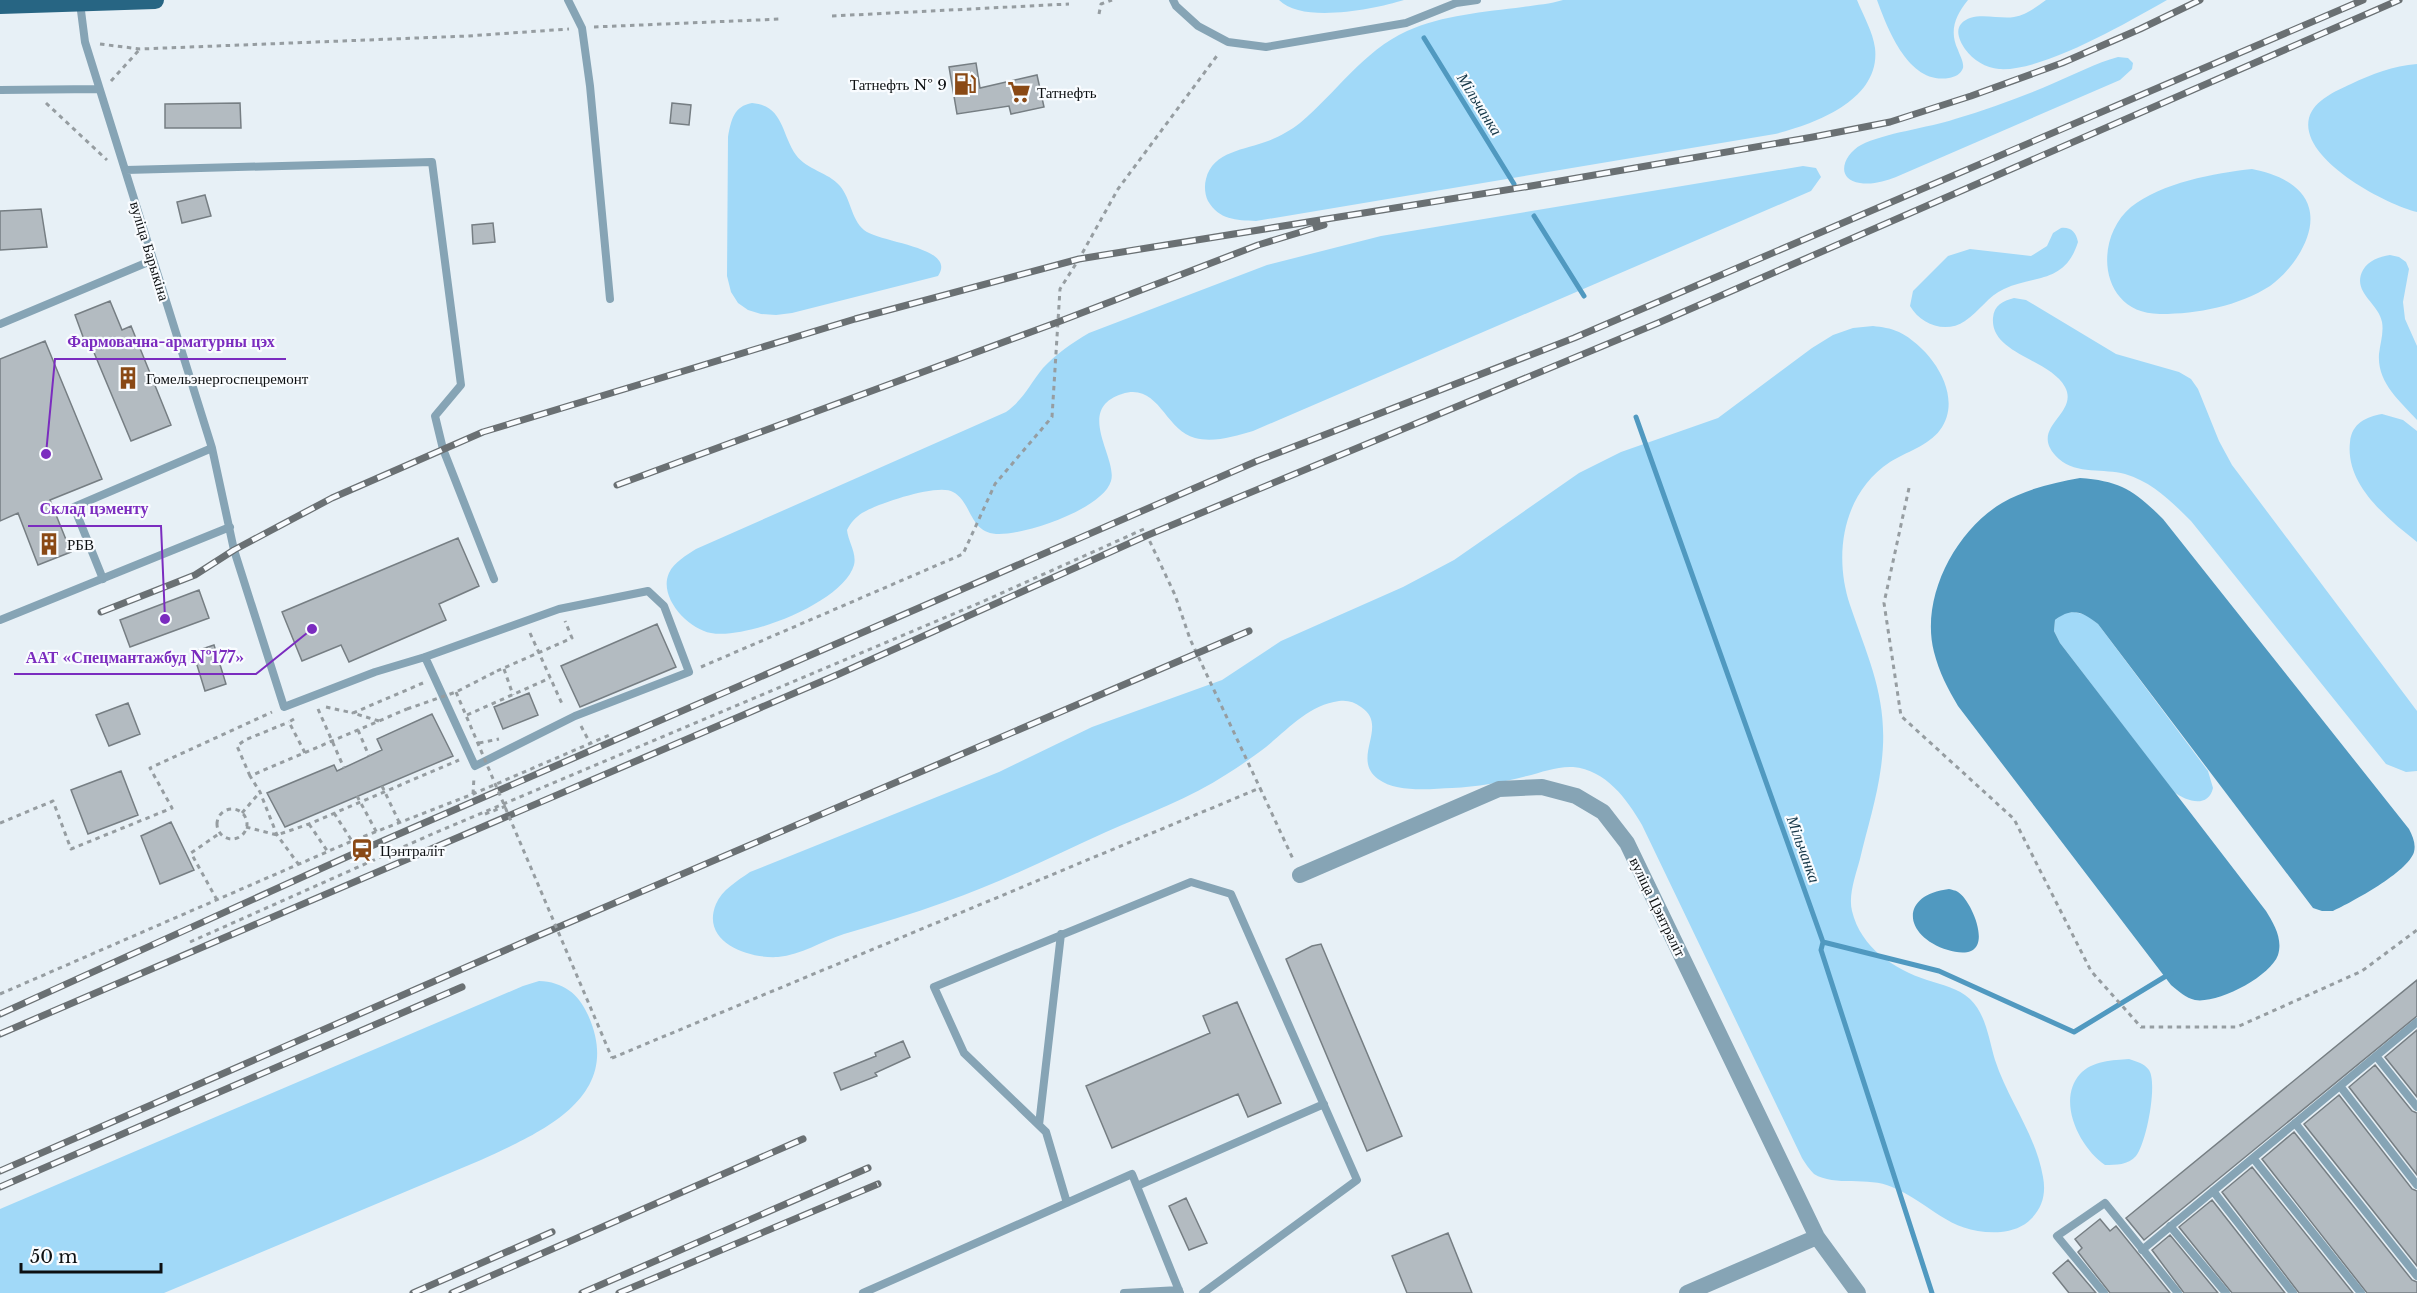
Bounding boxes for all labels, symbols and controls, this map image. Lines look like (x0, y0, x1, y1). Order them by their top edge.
water label: Мільчанка (1452, 68, 1507, 139)
fuel station icon: Татнефть № 9 (952, 71, 978, 97)
place label: Татнефть № 9 (850, 75, 947, 94)
supermarket icon: Татнефть (1006, 79, 1032, 105)
place label: Татнефть (1037, 83, 1097, 102)
street label: вуліца Барыкіна (126, 199, 174, 303)
callout: Фармовачна-арматурны цэх (55, 325, 286, 359)
text: Фармовачна-арматурны цэх (67, 331, 275, 351)
building icon: Гомельэнергоспецремонт (115, 365, 141, 391)
place label: Гомельэнергоспецремонт (146, 369, 309, 388)
callout: Склад цэменту (28, 492, 161, 526)
text: Склад цэменту (40, 498, 148, 518)
building icon: РБВ (36, 531, 62, 557)
place label: РБВ (67, 535, 94, 554)
callout: ААТ «Спецмантажбуд №177» (14, 640, 256, 674)
text: ААТ «Спецмантажбуд №177» (26, 647, 244, 667)
water label: Мільчанка (1782, 812, 1825, 885)
station icon: Цэнтраліт (349, 837, 375, 863)
place label: Цэнтраліт (380, 841, 445, 860)
street label: вуліца Цэнтраліт (1626, 854, 1691, 960)
scale bar (21, 1236, 160, 1274)
text: 50 m (30, 1246, 78, 1268)

